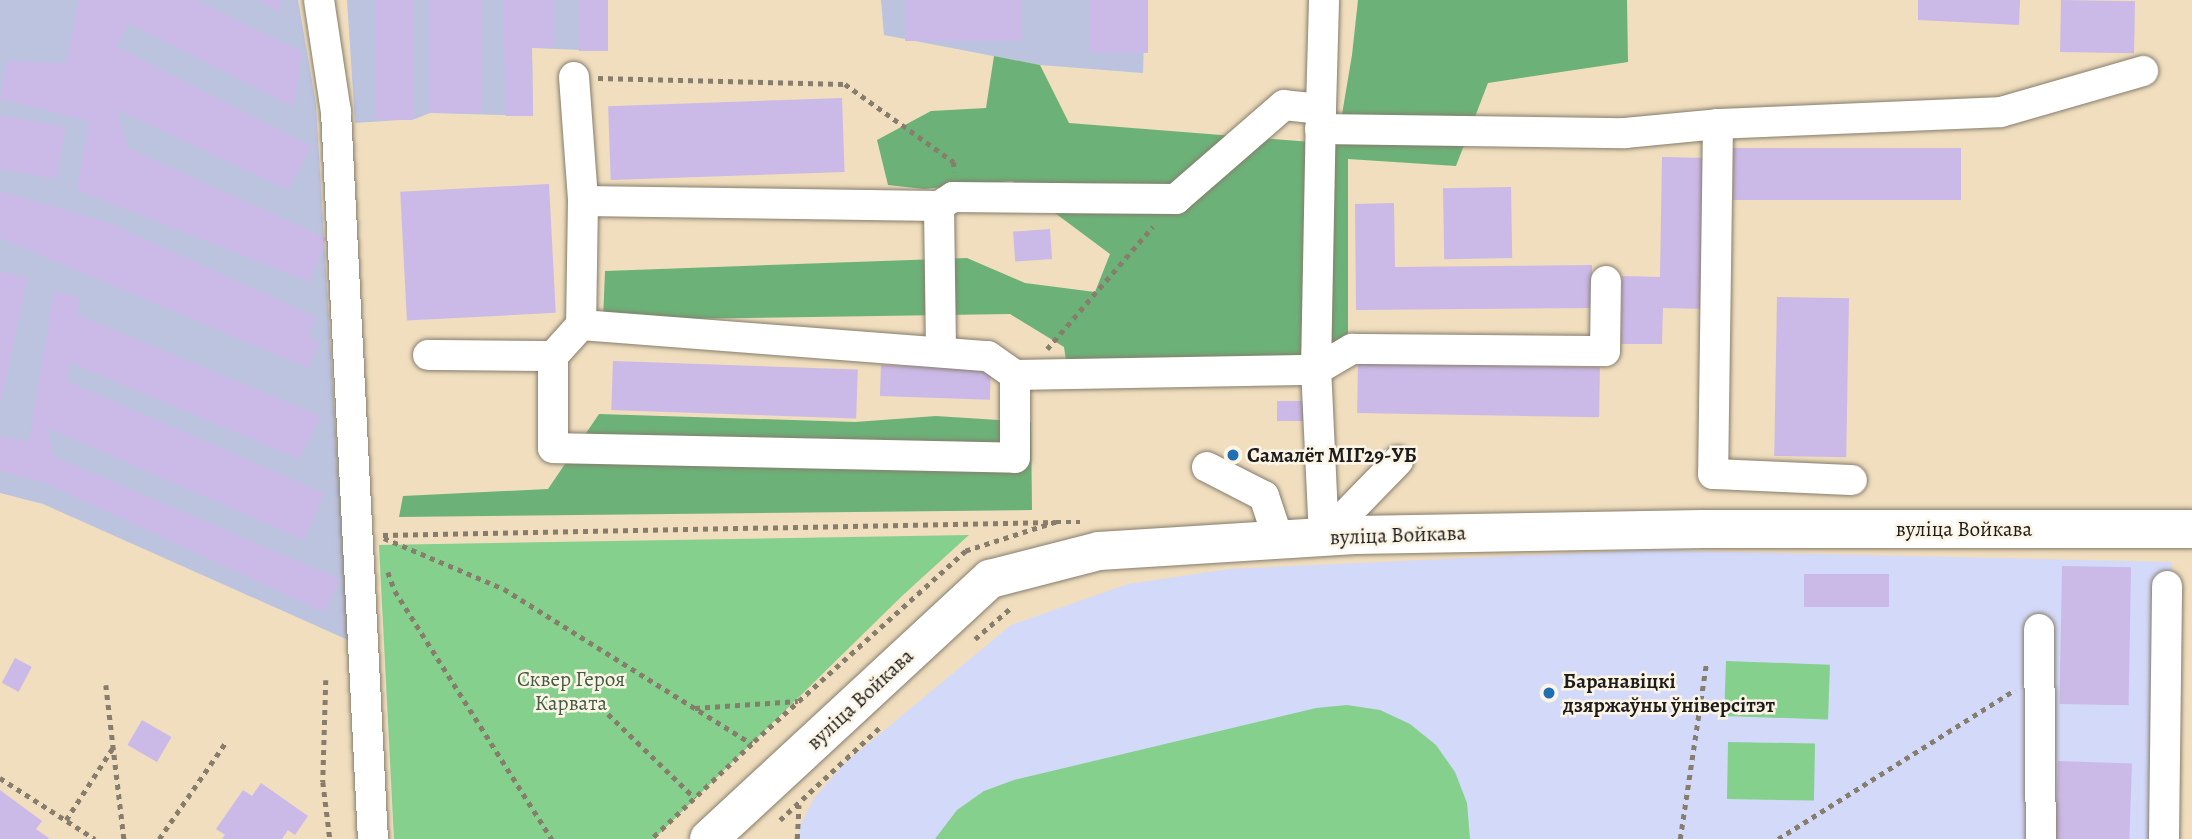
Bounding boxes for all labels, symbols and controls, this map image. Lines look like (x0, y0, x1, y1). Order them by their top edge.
place label: Самалёт МІГ29-УБ (1247, 442, 1417, 468)
marker: Самалёт МІГ29-УБ (1225, 447, 1241, 463)
street label: вуліца Войкава (1896, 516, 2032, 542)
street label: вуліца Войкава (1329, 520, 1467, 550)
street label: вуліца Войкава (802, 643, 918, 755)
park label: Сквер Героя Карвата (517, 666, 625, 716)
place label: Баранавіцкі дзяржаўны ўніверсітэт (1563, 668, 1775, 718)
marker: Баранавіцкі дзяржаўны ўніверсітэт (1541, 685, 1557, 701)

